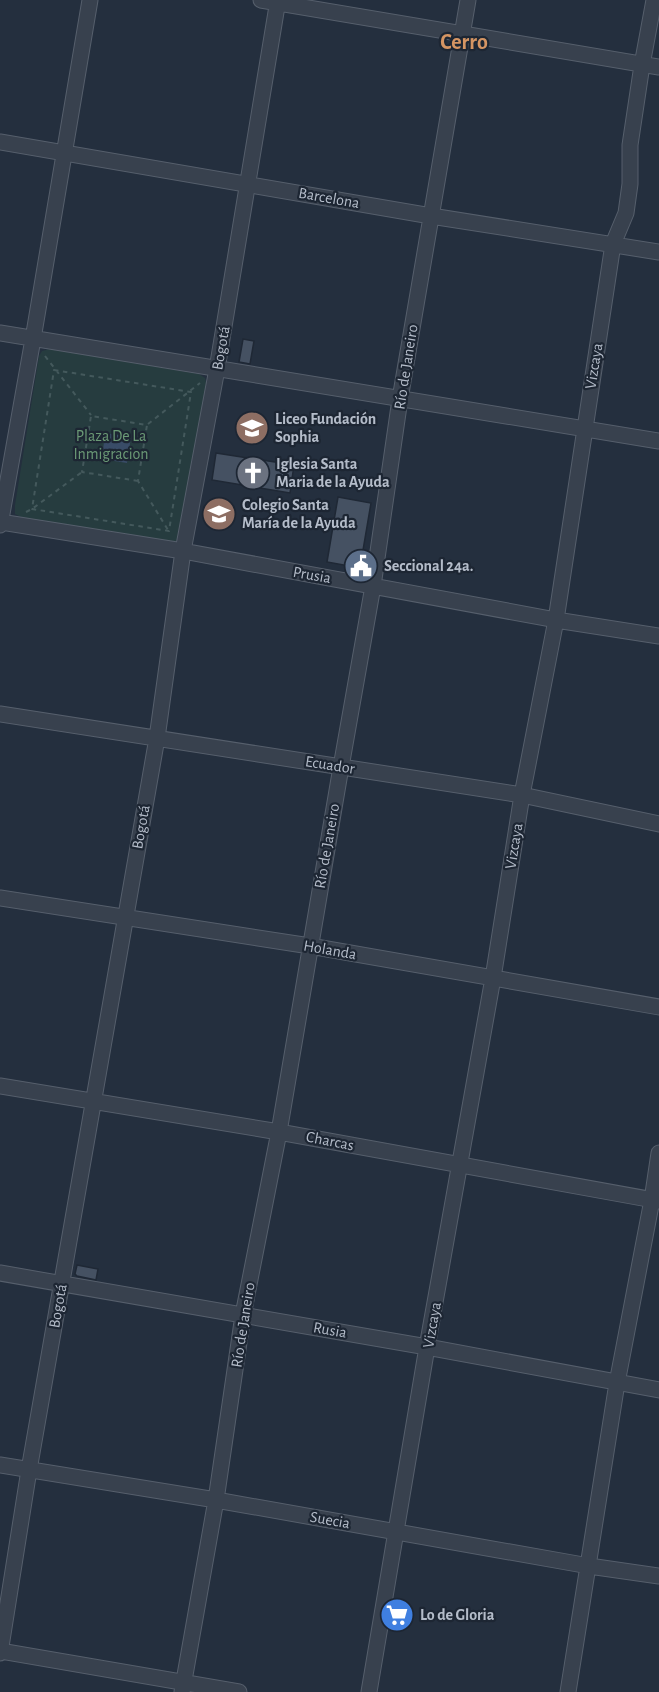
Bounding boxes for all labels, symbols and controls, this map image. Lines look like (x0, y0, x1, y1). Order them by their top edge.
district label: Cerro (440, 31, 488, 53)
street label: Barcelona (297, 185, 361, 211)
street label: Río de Janeiro (391, 323, 421, 411)
street label: Bogotá (209, 325, 233, 371)
street label: Vizcaya (582, 342, 607, 390)
school or university icon: Liceo Fundación Sophia (234, 410, 270, 446)
place label: Liceo Fundación Sophia (275, 411, 376, 445)
park label: Plaza De La Inmigracion (73, 428, 149, 462)
church icon: Iglesia Santa Maria de la Ayuda (235, 455, 271, 491)
place label: Iglesia Santa Maria de la Ayuda (276, 456, 390, 491)
school or university icon: Colegio Santa María de la Ayuda (201, 496, 237, 532)
place label: Colegio Santa María de la Ayuda (242, 497, 356, 532)
public building icon: Seccional 24a. (343, 548, 379, 584)
place label: Seccional 24a. (384, 558, 473, 574)
street label: Prusia (292, 564, 332, 586)
street label: Ecuador (304, 753, 357, 777)
street label: Río de Janeiro (312, 802, 342, 890)
street label: Bogotá (129, 804, 153, 850)
street label: Vizcaya (502, 822, 527, 870)
street label: Holanda (302, 937, 358, 963)
street label: Charcas (305, 1129, 355, 1153)
street label: Río de Janeiro (228, 1281, 258, 1369)
street label: Bogotá (46, 1283, 70, 1329)
street label: Vizcaya (420, 1301, 445, 1349)
street label: Rusia (312, 1319, 348, 1341)
street label: Suecia (309, 1509, 351, 1531)
supermarket icon: Lo de Gloria (379, 1597, 415, 1633)
place label: Lo de Gloria (420, 1607, 495, 1623)

